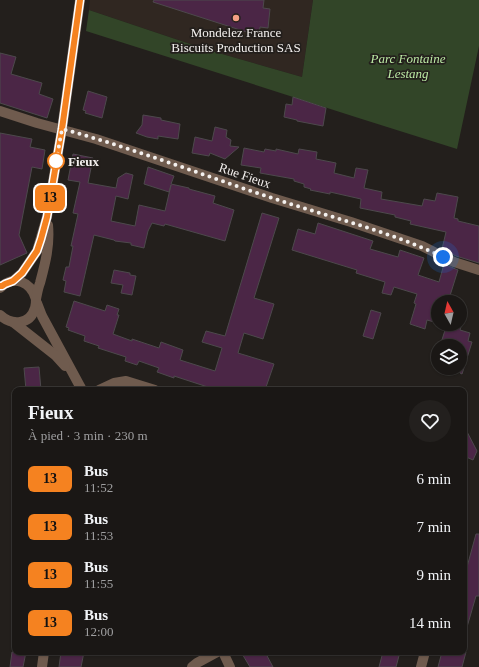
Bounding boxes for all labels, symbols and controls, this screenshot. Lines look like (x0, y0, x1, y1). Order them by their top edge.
marker: Mondelez France Biscuits Production SAS (231, 13, 241, 23)
place label: Mondelez France Biscuits Production SAS (171, 25, 301, 55)
park label: Parc Fontaine Lestang (370, 51, 446, 81)
marker: Fieux (47, 152, 65, 170)
place label: Fieux (68, 154, 100, 169)
street label: Rue Fieux (217, 160, 273, 191)
line badge: 13 (32, 185, 68, 211)
text: 13 (43, 190, 57, 205)
your location (433, 247, 453, 267)
north arrow (431, 295, 467, 331)
map controls (431, 295, 467, 375)
button: layers (431, 339, 467, 375)
button: heart (409, 400, 451, 442)
text: Fieux (28, 402, 73, 423)
text: À pied · 3 min · 230 m (28, 428, 148, 443)
text: Bus (84, 463, 108, 479)
text: 13 (43, 471, 57, 486)
text: 6 min (416, 471, 451, 487)
text: 11:52 (84, 480, 113, 495)
text: Bus (84, 511, 108, 527)
text: 13 (43, 519, 57, 534)
text: 7 min (416, 519, 451, 535)
text: 11:53 (84, 528, 113, 543)
text: Bus (84, 559, 108, 575)
text: 13 (43, 567, 57, 582)
text: 9 min (416, 567, 451, 583)
text: 11:55 (84, 576, 113, 591)
text: Bus (84, 607, 108, 623)
text: 13 (43, 615, 57, 630)
text: 14 min (409, 615, 451, 631)
text: 12:00 (84, 624, 114, 639)

